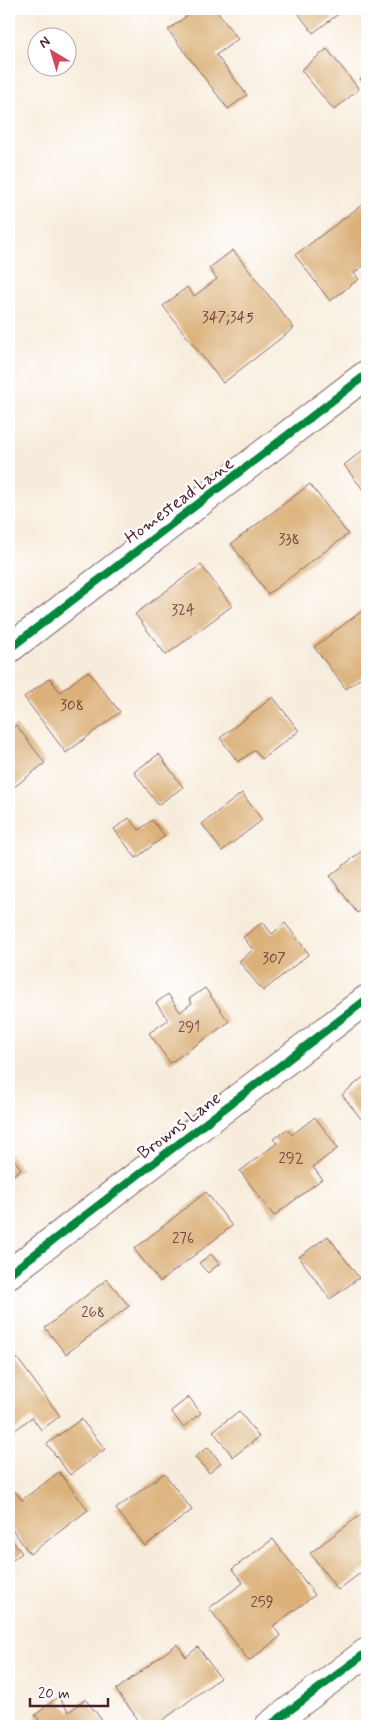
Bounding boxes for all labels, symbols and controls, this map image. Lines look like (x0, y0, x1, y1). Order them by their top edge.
north arrow (28, 28, 78, 78)
text: N (35, 33, 54, 53)
house number: 347;345 (202, 308, 254, 328)
street label: Homestead Lane (120, 452, 239, 550)
house number: 338 (278, 530, 300, 550)
house number: 324 (171, 601, 195, 621)
house number: 308 (60, 696, 84, 716)
house number: 307 (262, 949, 286, 969)
house number: 291 (178, 1018, 200, 1038)
street label: Browns Lane (133, 1086, 226, 1165)
house number: 292 (278, 1149, 304, 1169)
house number: 276 (172, 1229, 194, 1249)
house number: 268 (81, 1303, 105, 1323)
house number: 259 (250, 1593, 274, 1613)
scale bar (30, 1675, 108, 1707)
text: 20 m (38, 1684, 70, 1704)

